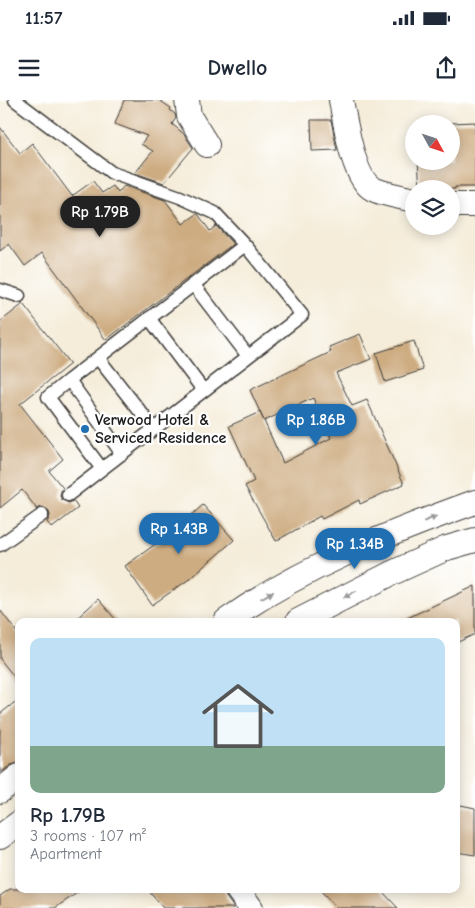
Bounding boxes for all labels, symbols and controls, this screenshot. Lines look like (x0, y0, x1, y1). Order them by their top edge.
text: 11:57 (25, 7, 63, 29)
icon: menu (15, 54, 43, 82)
icon: share (432, 54, 460, 82)
text: Dwello (208, 55, 267, 81)
north arrow (405, 115, 460, 170)
map controls (405, 115, 460, 235)
button: layers (405, 180, 460, 235)
pin: Rp 1.79B (48, 196, 152, 238)
text: Rp 1.79B (71, 203, 129, 221)
pin: Rp 1.86B (264, 404, 368, 446)
place label: Verwood Hotel & Serviced Residence (95, 411, 226, 447)
text: Rp 1.86B (287, 411, 345, 429)
marker: Verwood Hotel & Serviced Residence (79, 423, 91, 435)
pin: Rp 1.43B (127, 512, 231, 555)
one-way arrow (423, 515, 438, 523)
text: Rp 1.43B (150, 520, 208, 538)
pin: Rp 1.34B (303, 528, 407, 570)
text: Rp 1.34B (326, 535, 384, 553)
one-way arrow (343, 590, 358, 598)
one-way arrow (259, 591, 274, 599)
icon: home (193, 671, 283, 761)
text: Rp 1.79B (30, 803, 106, 827)
text: 3 rooms · 107 m² (30, 827, 146, 845)
text: Apartment (30, 845, 102, 863)

